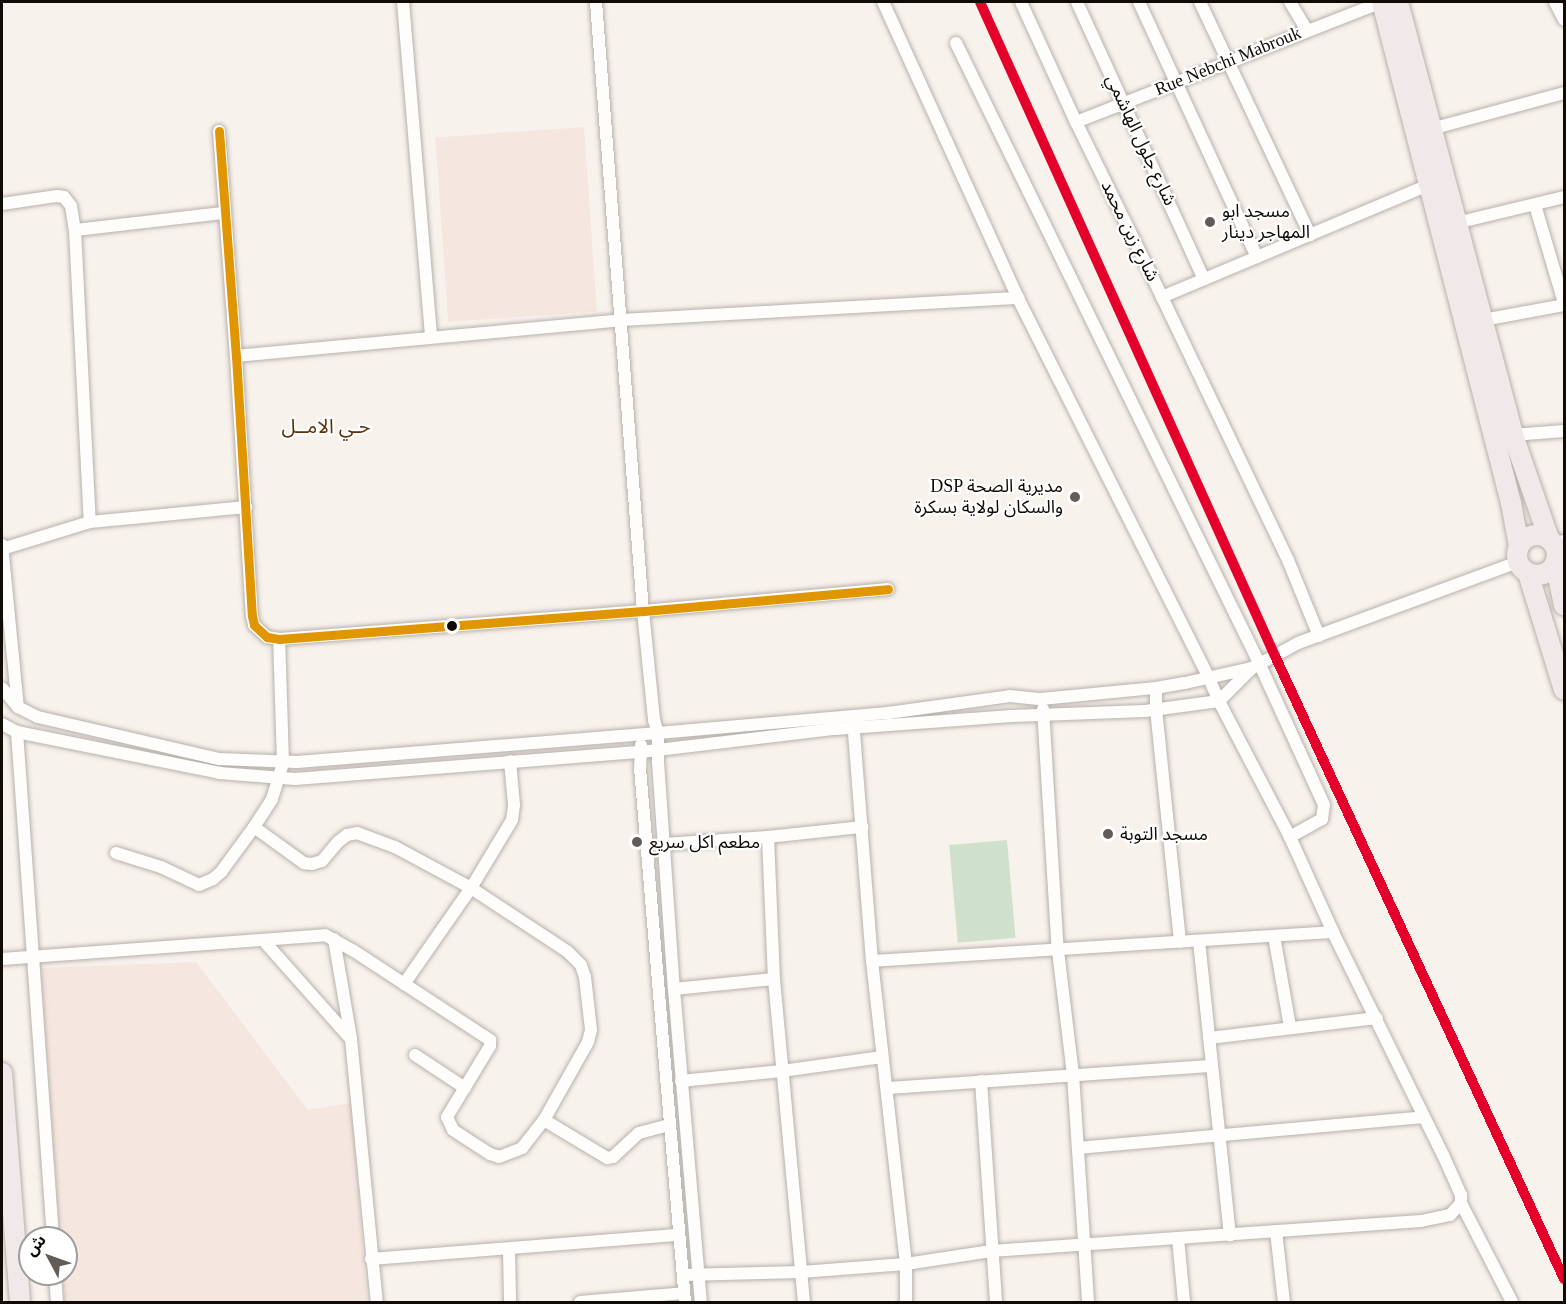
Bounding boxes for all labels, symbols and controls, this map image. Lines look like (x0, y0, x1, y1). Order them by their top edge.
street label: Rue Nebchi Mabrouk (1152, 22, 1304, 100)
street label: شارع جلول الهاشمي (1101, 71, 1181, 209)
street label: شارع زين محمد (1096, 177, 1164, 285)
place label: مسجد ابو المهاجر دينار (1222, 201, 1310, 244)
marker: مسجد ابو المهاجر دينار (1203, 215, 1217, 229)
district label: حـي الامــل (281, 414, 371, 438)
place label: DSP مديرية الصحة والسكان لولاية بسكرة (914, 476, 1063, 518)
marker: DSP مديرية الصحة والسكان لولاية بسكرة (1068, 490, 1082, 504)
unlabelled marker (446, 620, 458, 632)
place label: مسجد التوبة (1120, 823, 1208, 845)
marker: مسجد التوبة (1101, 827, 1115, 841)
place label: مطعم اكل سريع (649, 831, 760, 853)
marker: مطعم اكل سريع (630, 835, 644, 849)
north arrow (18, 1226, 78, 1286)
text: ش (22, 1231, 49, 1259)

